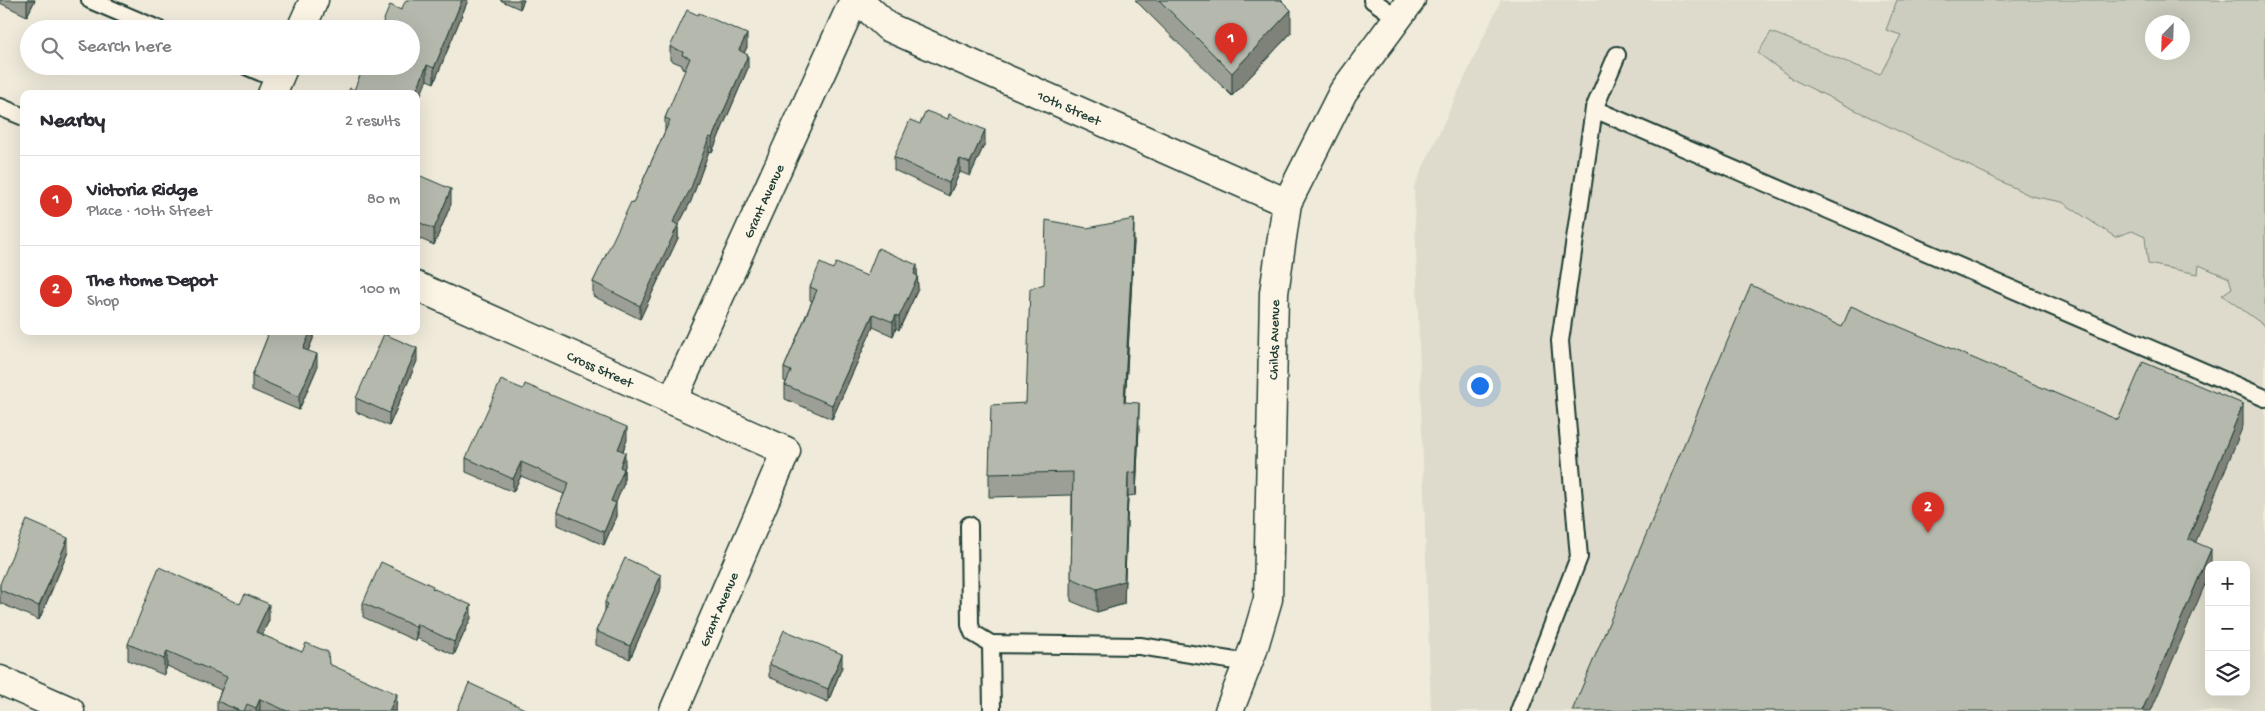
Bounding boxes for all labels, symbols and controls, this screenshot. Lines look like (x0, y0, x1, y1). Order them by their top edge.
north arrow (2145, 15, 2190, 60)
search box (20, 20, 420, 75)
pin: 1 (1215, 23, 1247, 64)
icon: search (38, 34, 66, 62)
text: Search here (78, 36, 172, 59)
street label: 10th Street (1033, 88, 1104, 131)
text: Nearby (40, 110, 105, 135)
text: 2 results (345, 113, 400, 132)
street label: Grant Avenue (741, 161, 790, 241)
text: Victoria Ridge (87, 180, 197, 203)
text: 1 (53, 191, 59, 210)
text: 80 m (367, 191, 400, 210)
text: Place · 10th Street (87, 203, 212, 222)
text: The Home Depot (87, 270, 216, 293)
text: 2 (52, 281, 60, 300)
text: 100 m (360, 281, 400, 300)
text: Shop (87, 293, 119, 312)
street label: Childs Avenue (1266, 299, 1285, 380)
street label: Cross Street (564, 348, 636, 393)
your location (1467, 373, 1493, 399)
pin: 2 (1912, 492, 1944, 533)
map controls (2205, 561, 2250, 696)
button: + (2205, 561, 2250, 606)
street label: Grant Avenue (697, 569, 744, 650)
button: − (2205, 606, 2250, 651)
button: layers (2205, 651, 2250, 696)

